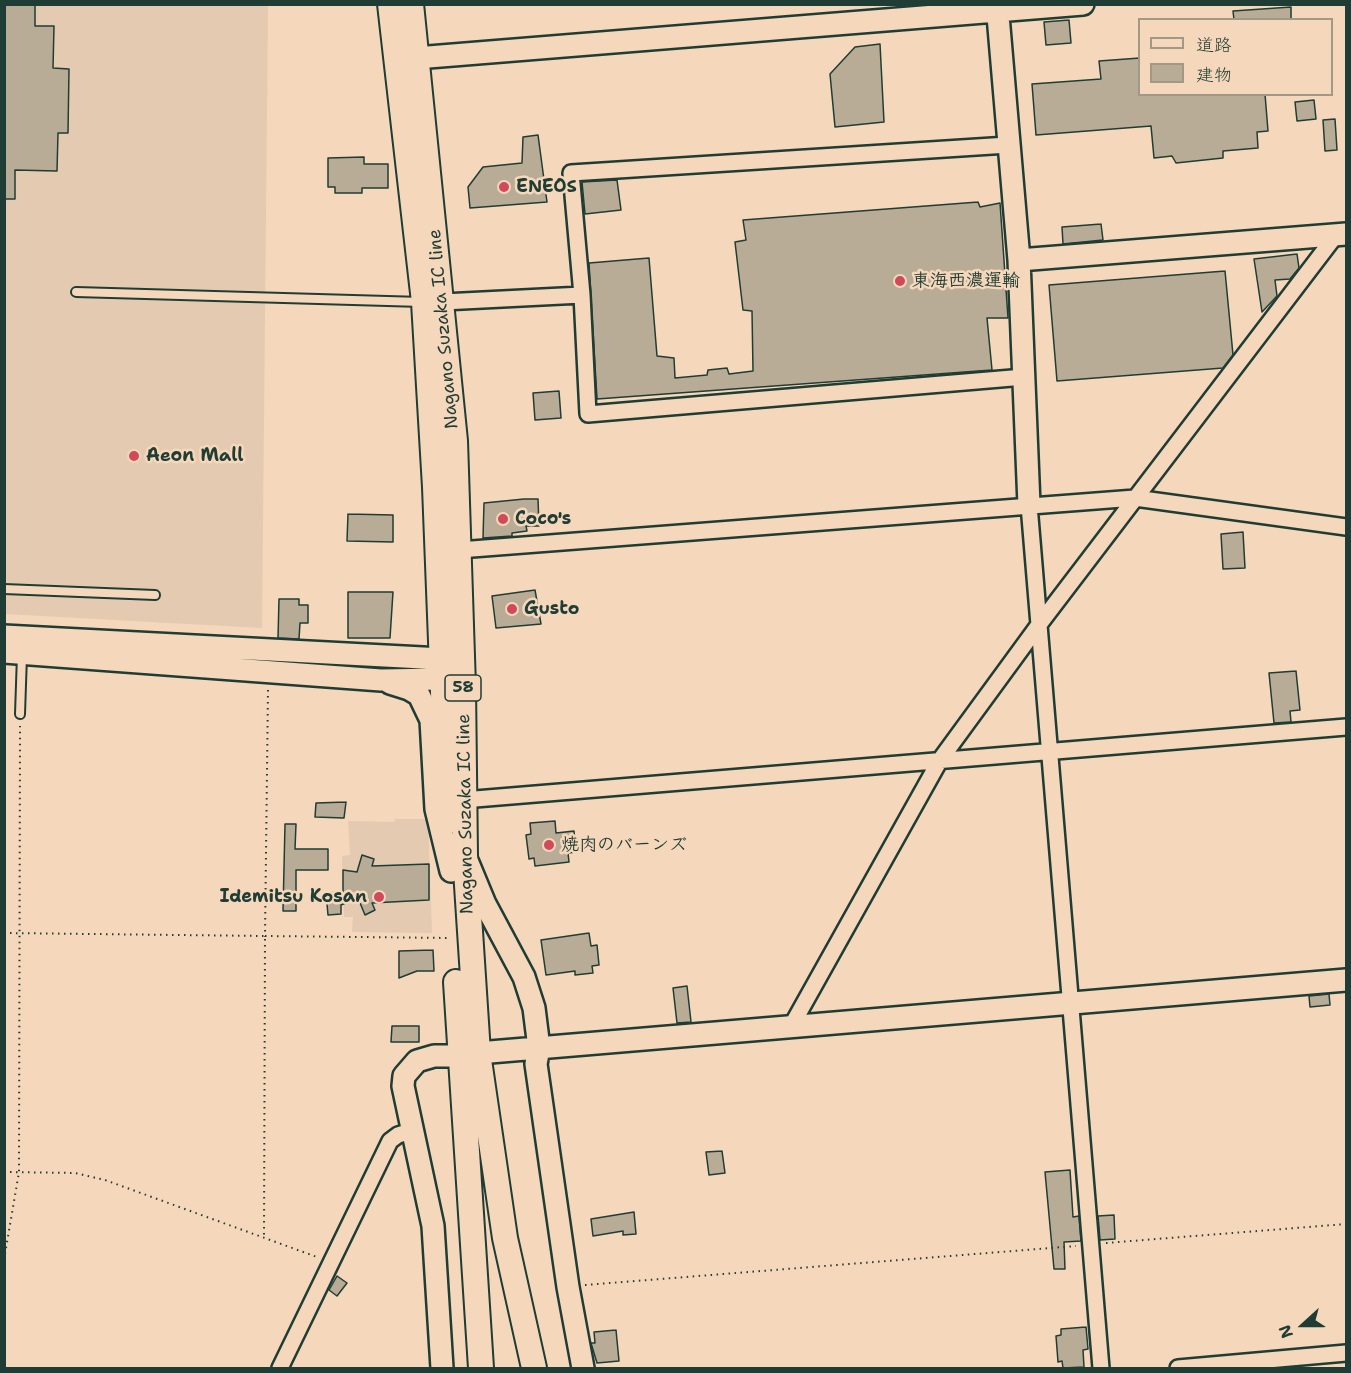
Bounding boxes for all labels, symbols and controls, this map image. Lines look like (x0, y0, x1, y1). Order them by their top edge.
legend (1138, 18, 1333, 96)
text: 道路 (1196, 33, 1232, 57)
text: 建物 (1196, 63, 1232, 87)
place label: ENEOS (516, 176, 577, 198)
marker: ENEOS (497, 180, 511, 194)
street label: Nagano Suzaka IC line (424, 228, 464, 430)
place label: 東海西濃運輸 (912, 270, 1020, 292)
marker: 東海西濃運輸 (893, 274, 907, 288)
place label: Aeon Mall (146, 445, 243, 467)
marker: Aeon Mall (127, 449, 141, 463)
place label: Coco's (515, 508, 571, 530)
marker: Coco's (496, 512, 510, 526)
place label: Gusto (524, 598, 579, 620)
marker: Gusto (505, 602, 519, 616)
road number: 58 (445, 675, 481, 701)
street label: Nagano Suzaka IC line (453, 714, 479, 914)
place label: 焼肉のバーンズ (561, 834, 687, 856)
marker: 焼肉のバーンズ (542, 838, 556, 852)
place label: Idemitsu Kosan (220, 886, 367, 908)
marker: Idemitsu Kosan (372, 890, 386, 904)
north arrow (1273, 1295, 1333, 1355)
text: N (1274, 1322, 1298, 1341)

